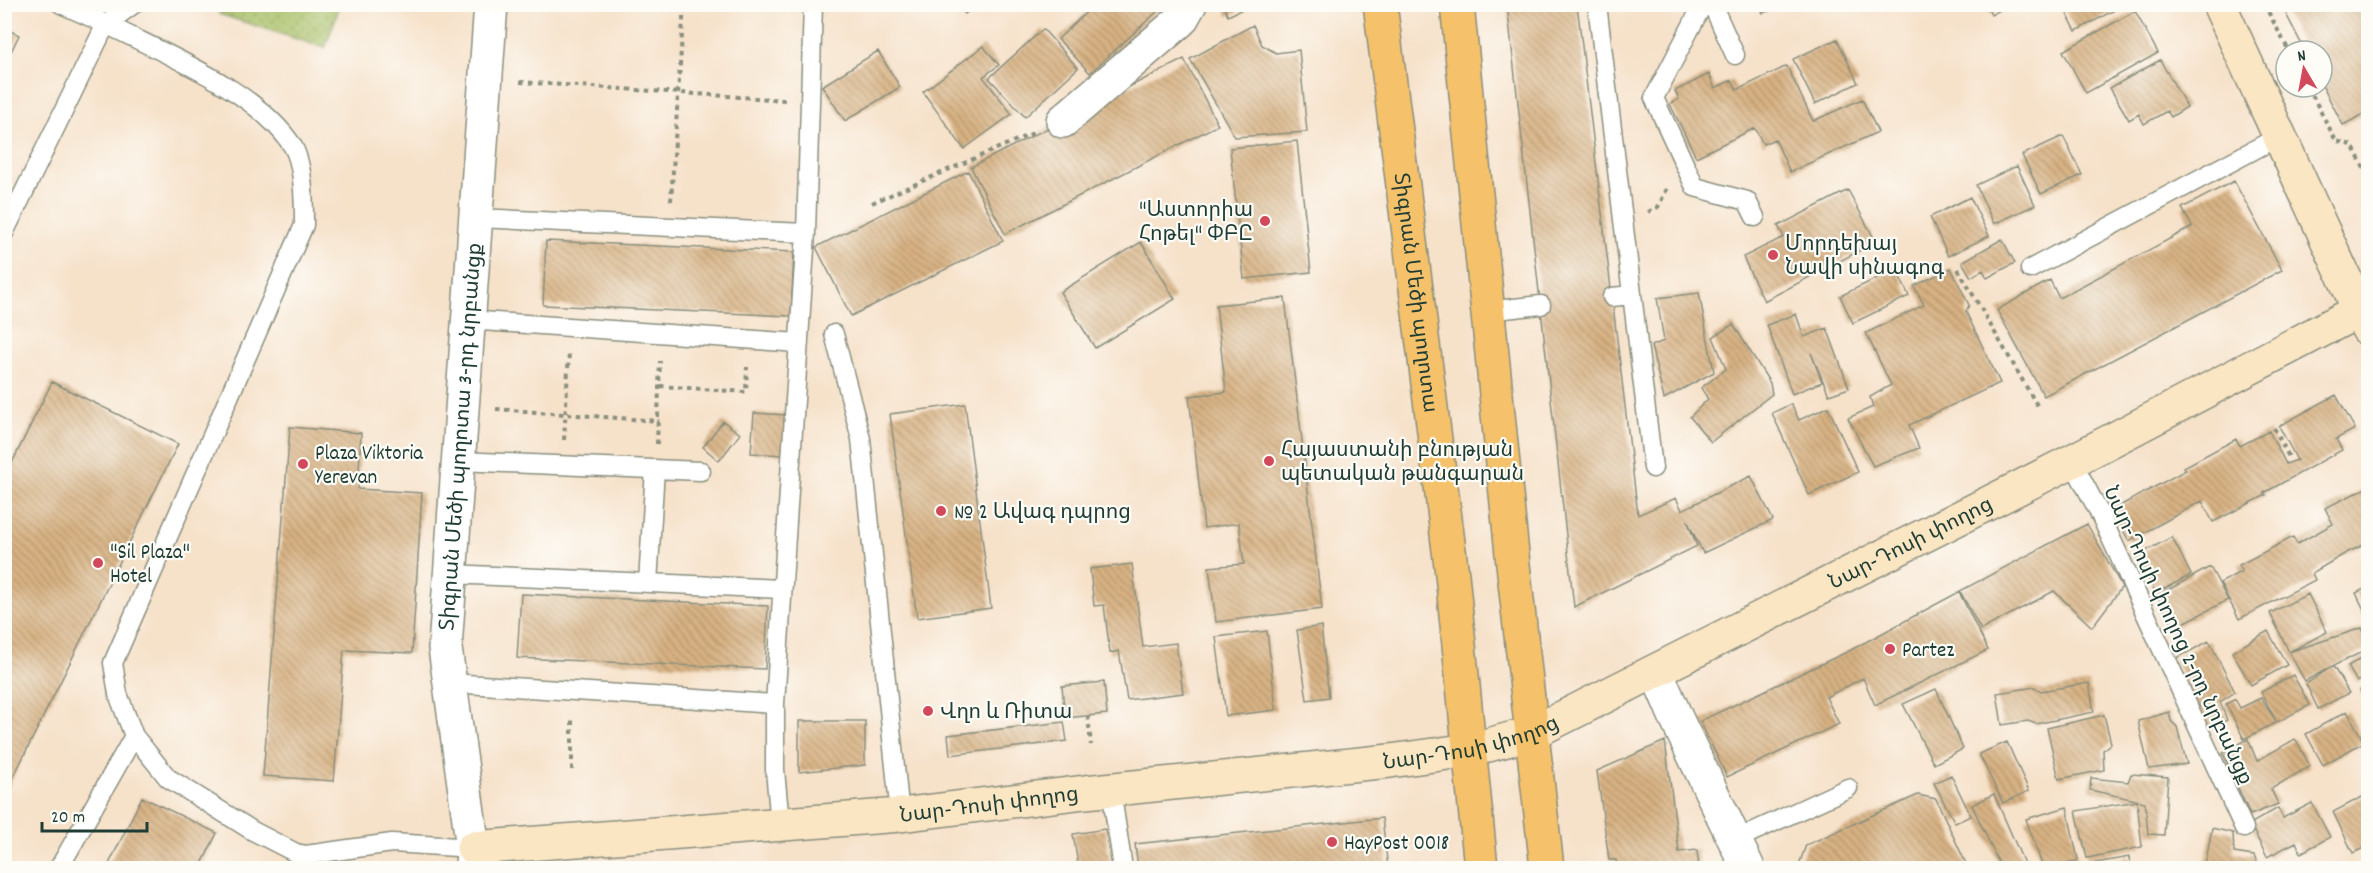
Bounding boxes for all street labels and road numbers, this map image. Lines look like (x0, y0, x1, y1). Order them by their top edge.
street label: Տիգրան Մեծի պողոտա (1383, 171, 1444, 415)
street label: Տիգրան Մեծի պողոտա 3-րդ նրբանցք (434, 242, 492, 632)
street label: Նար-Դոսի փողոց 2-րդ նրբանցք (2094, 482, 2259, 791)
street label: Նար-Դոսի փողոց (1825, 491, 1999, 599)
street label: Նար-Դոսի փողոց (1382, 710, 1565, 780)
street label: Նար-Դոսի փողոց (898, 781, 1081, 833)

